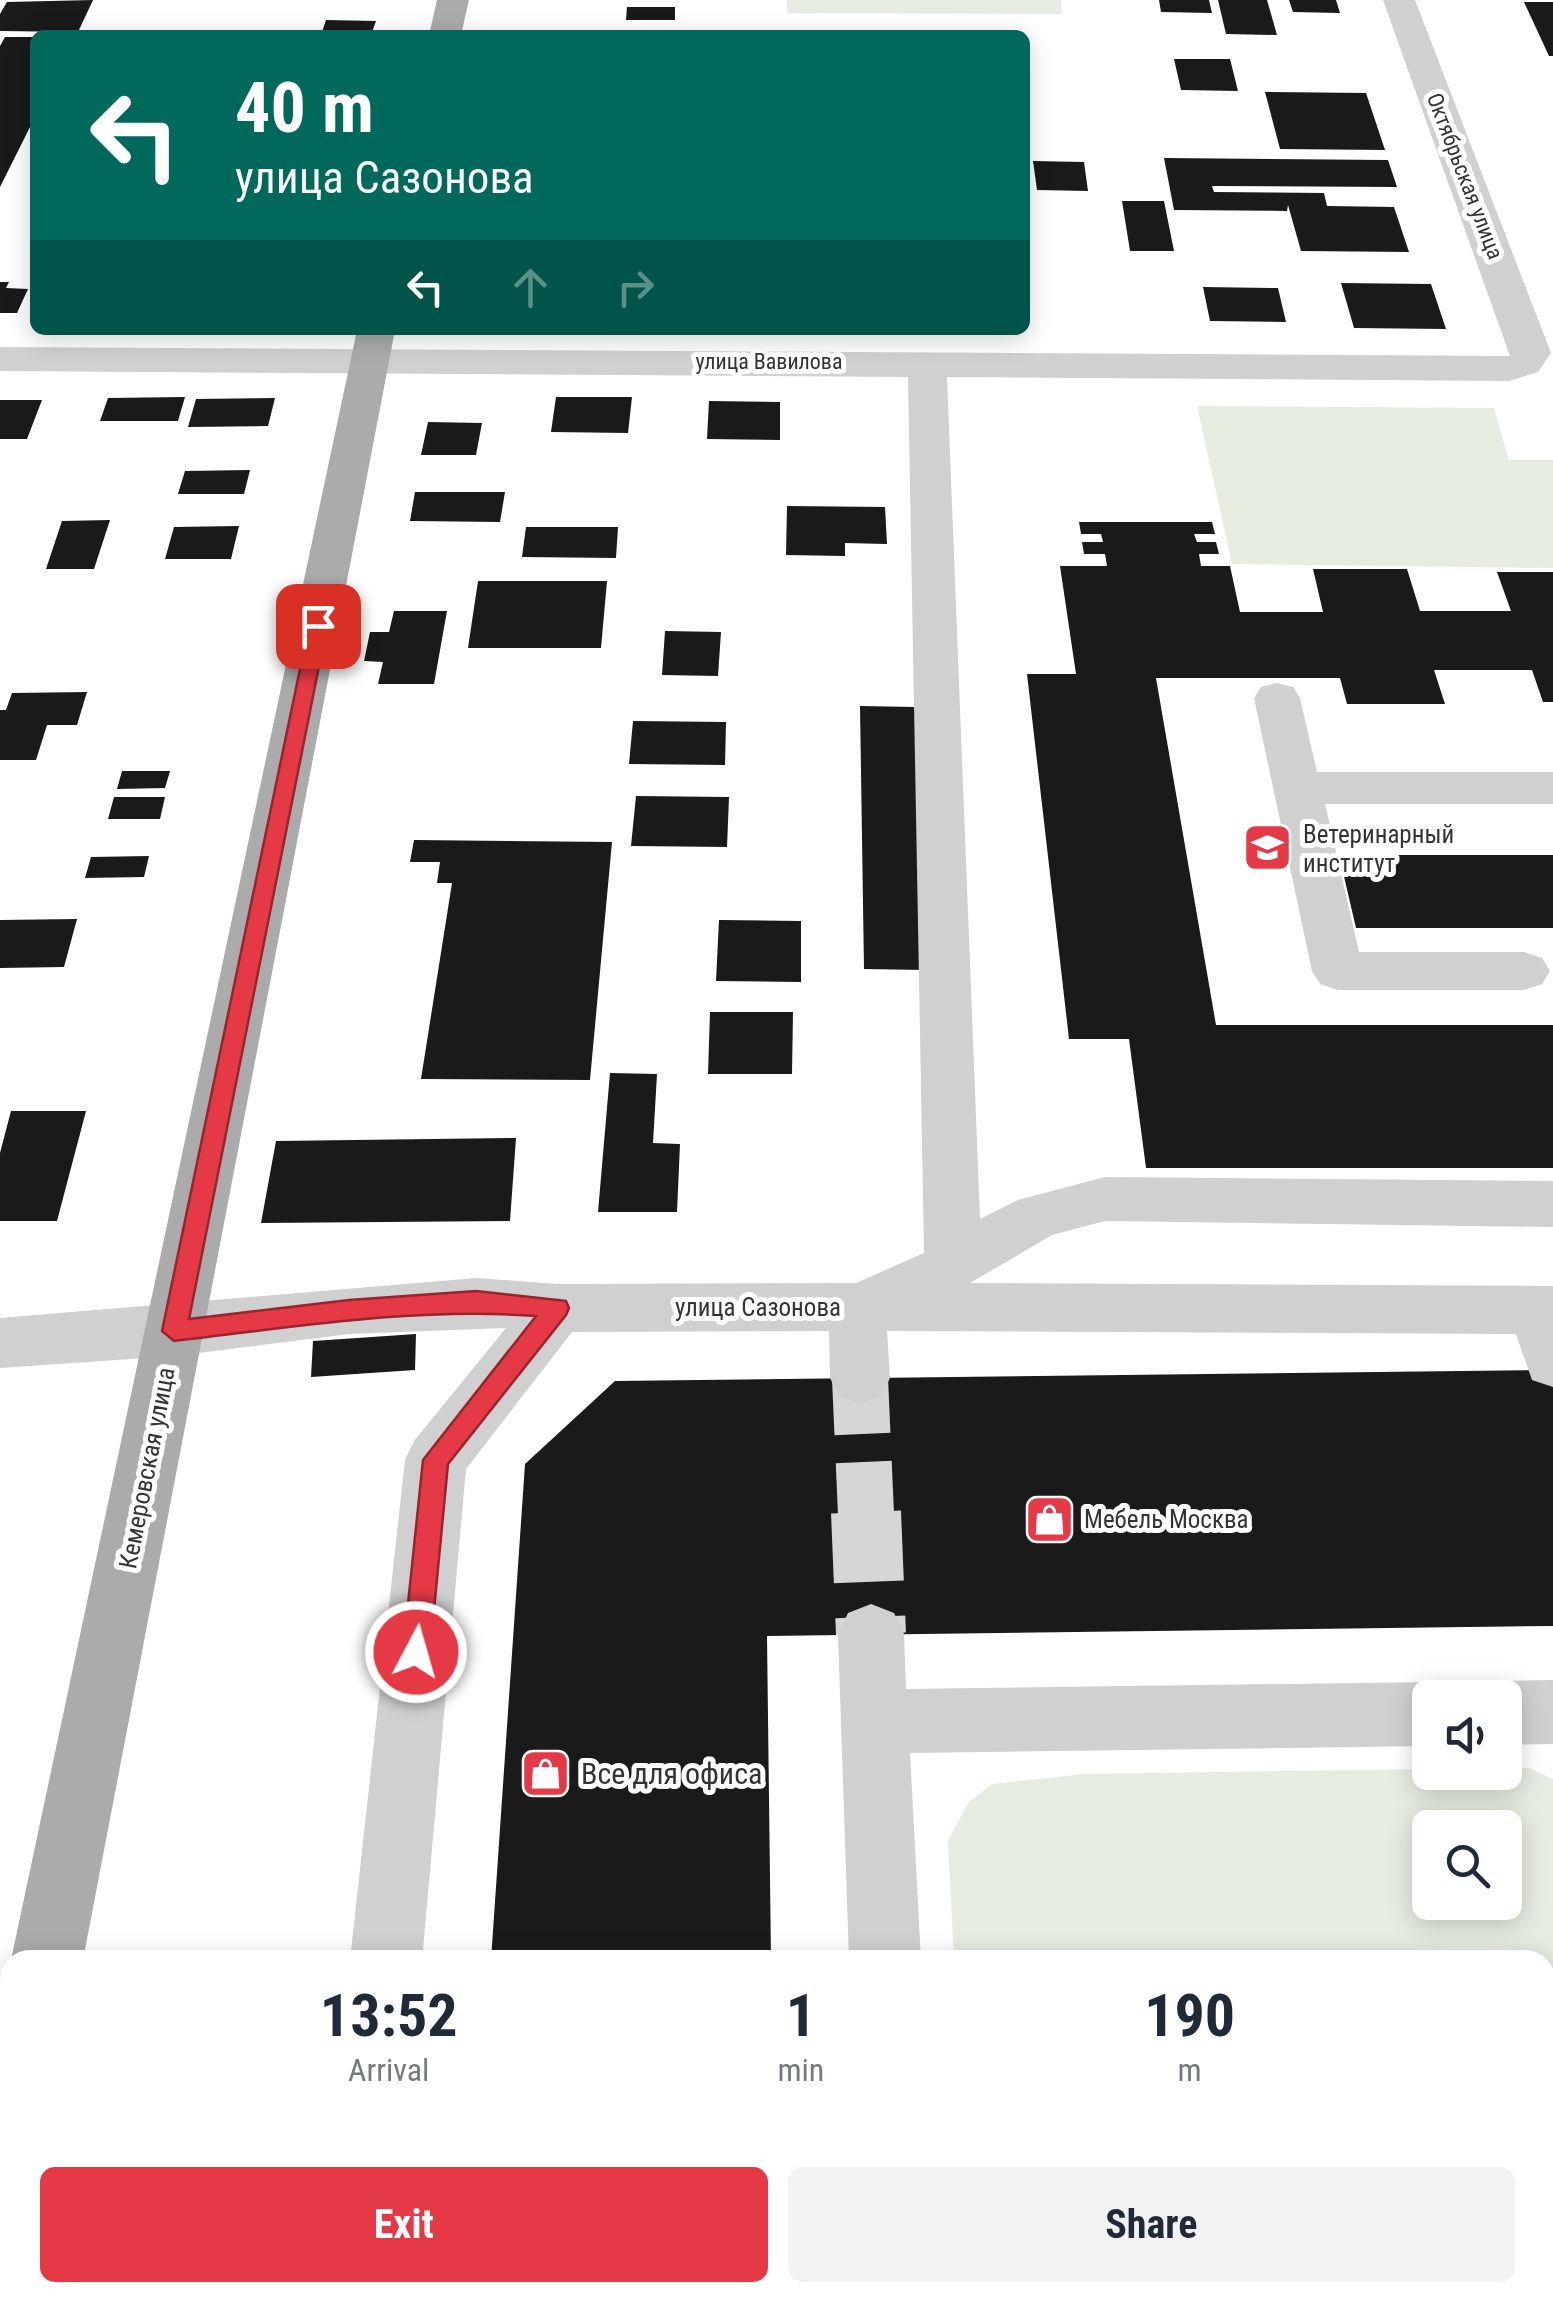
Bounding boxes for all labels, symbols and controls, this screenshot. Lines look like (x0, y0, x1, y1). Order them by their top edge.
text: 40 m (235, 67, 374, 149)
icon: left (70, 70, 200, 200)
street label: Октябрьская улица (1422, 89, 1508, 263)
text: улица Сазонова (235, 151, 534, 204)
icon: left (398, 260, 453, 315)
icon: ahead (503, 260, 558, 315)
icon: right (608, 260, 663, 315)
street label: улица Вавилова (696, 349, 843, 374)
pin (276, 584, 361, 669)
icon: arrive (291, 599, 346, 654)
place label: Ветеринарный институт (1303, 820, 1454, 878)
school or university icon: Ветеринарный институт (1242, 822, 1294, 874)
street label: улица Сазонова (675, 1293, 841, 1322)
street label: Кемеровская улица (113, 1365, 181, 1571)
shop icon: Мебель Москва (1023, 1493, 1075, 1545)
place label: Мебель Москва (1084, 1505, 1248, 1534)
position arrow (364, 1600, 468, 1704)
map controls (1412, 1680, 1522, 1920)
button: sound (1412, 1680, 1522, 1790)
shop icon: Все для офиса (520, 1747, 572, 1799)
place label: Все для офиса (581, 1756, 762, 1791)
button: search (1412, 1810, 1522, 1920)
text: 13:52 (320, 1980, 458, 2051)
text: 1 (786, 1980, 816, 2051)
text: 190 (1144, 1980, 1235, 2051)
text: Arrival (348, 2051, 429, 2089)
text: min (777, 2051, 824, 2089)
text: m (1178, 2051, 1202, 2089)
button: Exit (40, 2167, 768, 2282)
button: Share (788, 2167, 1515, 2282)

